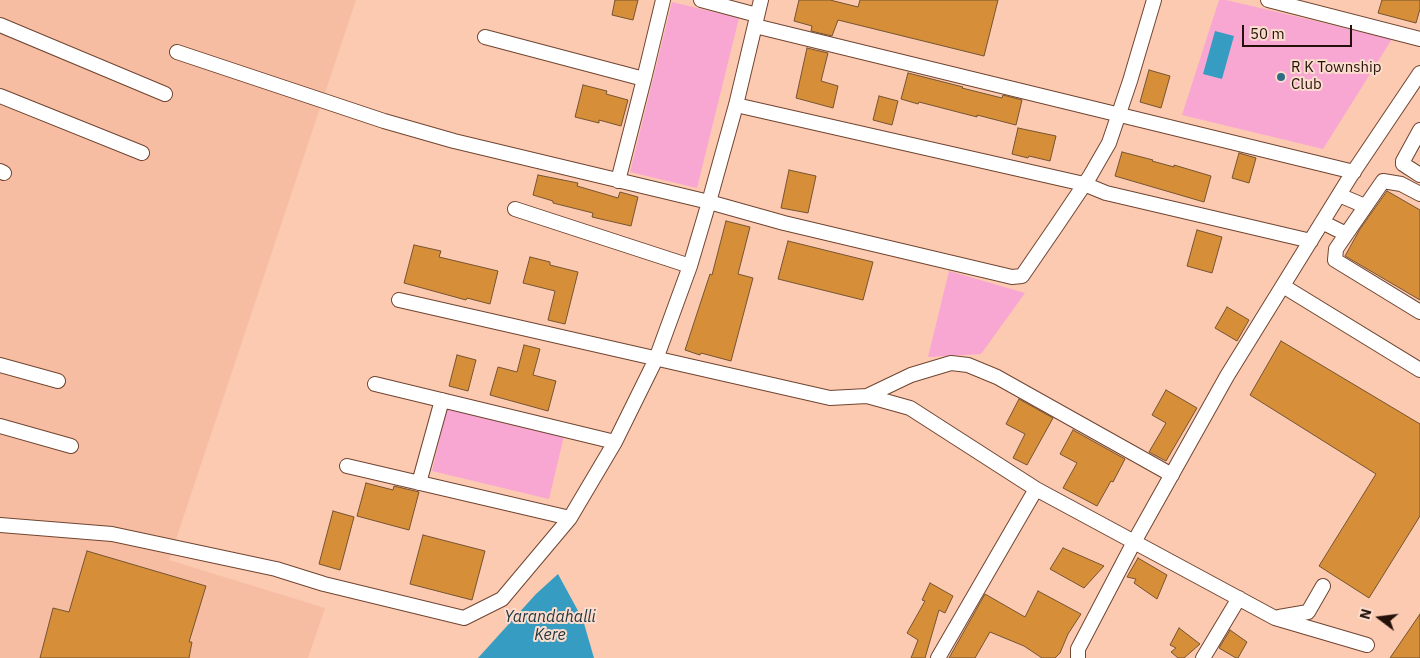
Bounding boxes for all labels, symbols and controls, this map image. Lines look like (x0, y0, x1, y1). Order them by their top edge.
scale bar (1245, 15, 1355, 47)
text: 50 m (1250, 24, 1285, 43)
place label: R K Township Club (1291, 59, 1381, 94)
marker: R K Township Club (1275, 71, 1287, 83)
north arrow (1355, 593, 1405, 643)
water label: Yarandahalli Kere (504, 607, 596, 645)
text: N (1356, 607, 1376, 621)

